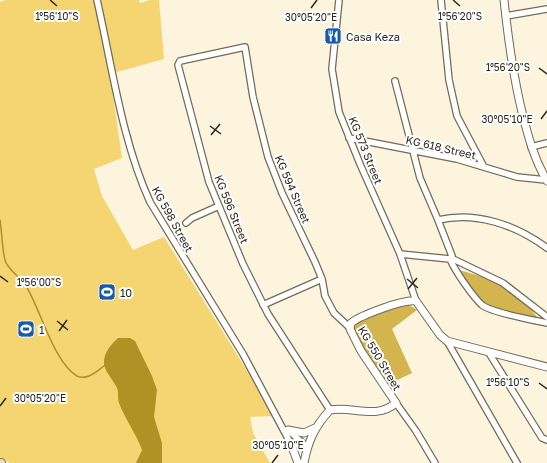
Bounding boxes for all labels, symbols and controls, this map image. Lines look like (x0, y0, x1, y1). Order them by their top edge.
text: 1°56'10"S (35, 10, 79, 22)
text: 1°56'20"S (438, 10, 482, 22)
text: 30°05'20"E (285, 11, 337, 23)
restaurant icon: Casa Keza (323, 26, 343, 46)
place label: Casa Keza (346, 30, 400, 43)
text: 1°56'20"S (486, 61, 530, 73)
text: 30°05'10"E (481, 113, 533, 125)
street label: KG 573 Street (347, 114, 385, 186)
street label: KG 618 Street (405, 133, 477, 161)
street label: KG 594 Street (273, 153, 313, 225)
street label: KG 596 Street (212, 173, 252, 245)
street label: KG 598 Street (150, 184, 196, 254)
text: 1°56'00"S (17, 276, 61, 288)
sports icon: 10 (97, 282, 117, 302)
place label: 10 (120, 286, 132, 299)
sports icon: 1 (16, 319, 36, 339)
place label: 1 (39, 323, 44, 336)
street label: KG 550 Street (356, 323, 404, 393)
text: 1°56'10"S (486, 376, 530, 388)
text: 30°05'20"E (14, 392, 66, 404)
text: 30°05'10"E (252, 439, 304, 451)

